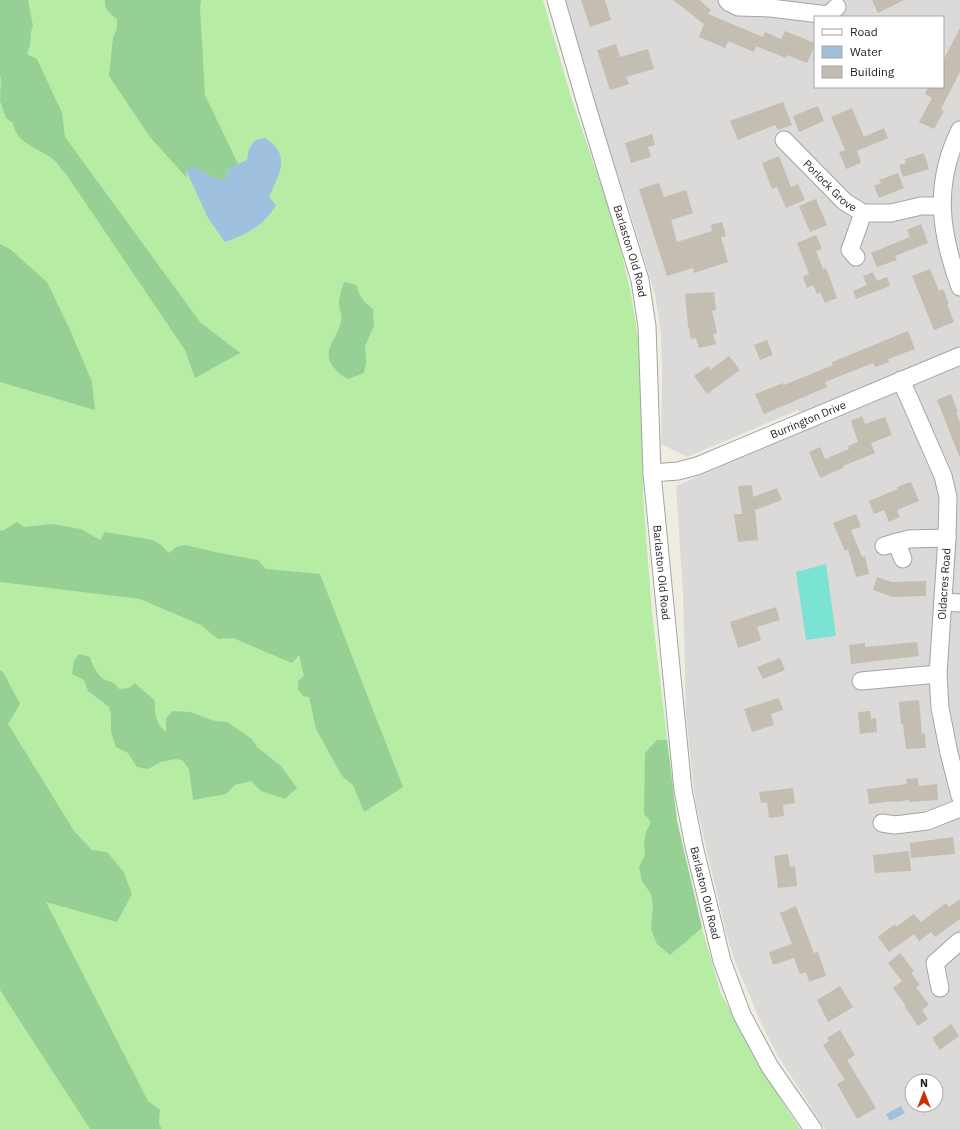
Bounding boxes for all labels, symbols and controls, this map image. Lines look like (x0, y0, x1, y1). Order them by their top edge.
legend (814, 16, 944, 88)
text: Road (850, 24, 878, 39)
text: Water (850, 44, 883, 59)
text: Building (850, 64, 895, 79)
street label: Porlock Grove (800, 157, 859, 214)
street label: Barlaston Old Road (610, 203, 650, 298)
street label: Burrington Drive (768, 398, 848, 442)
street label: Barlaston Old Road (650, 525, 673, 621)
street label: Oldacres Road (935, 548, 953, 620)
street label: Barlaston Old Road (687, 845, 724, 941)
north arrow (904, 1073, 944, 1113)
text: N (920, 1076, 928, 1090)

